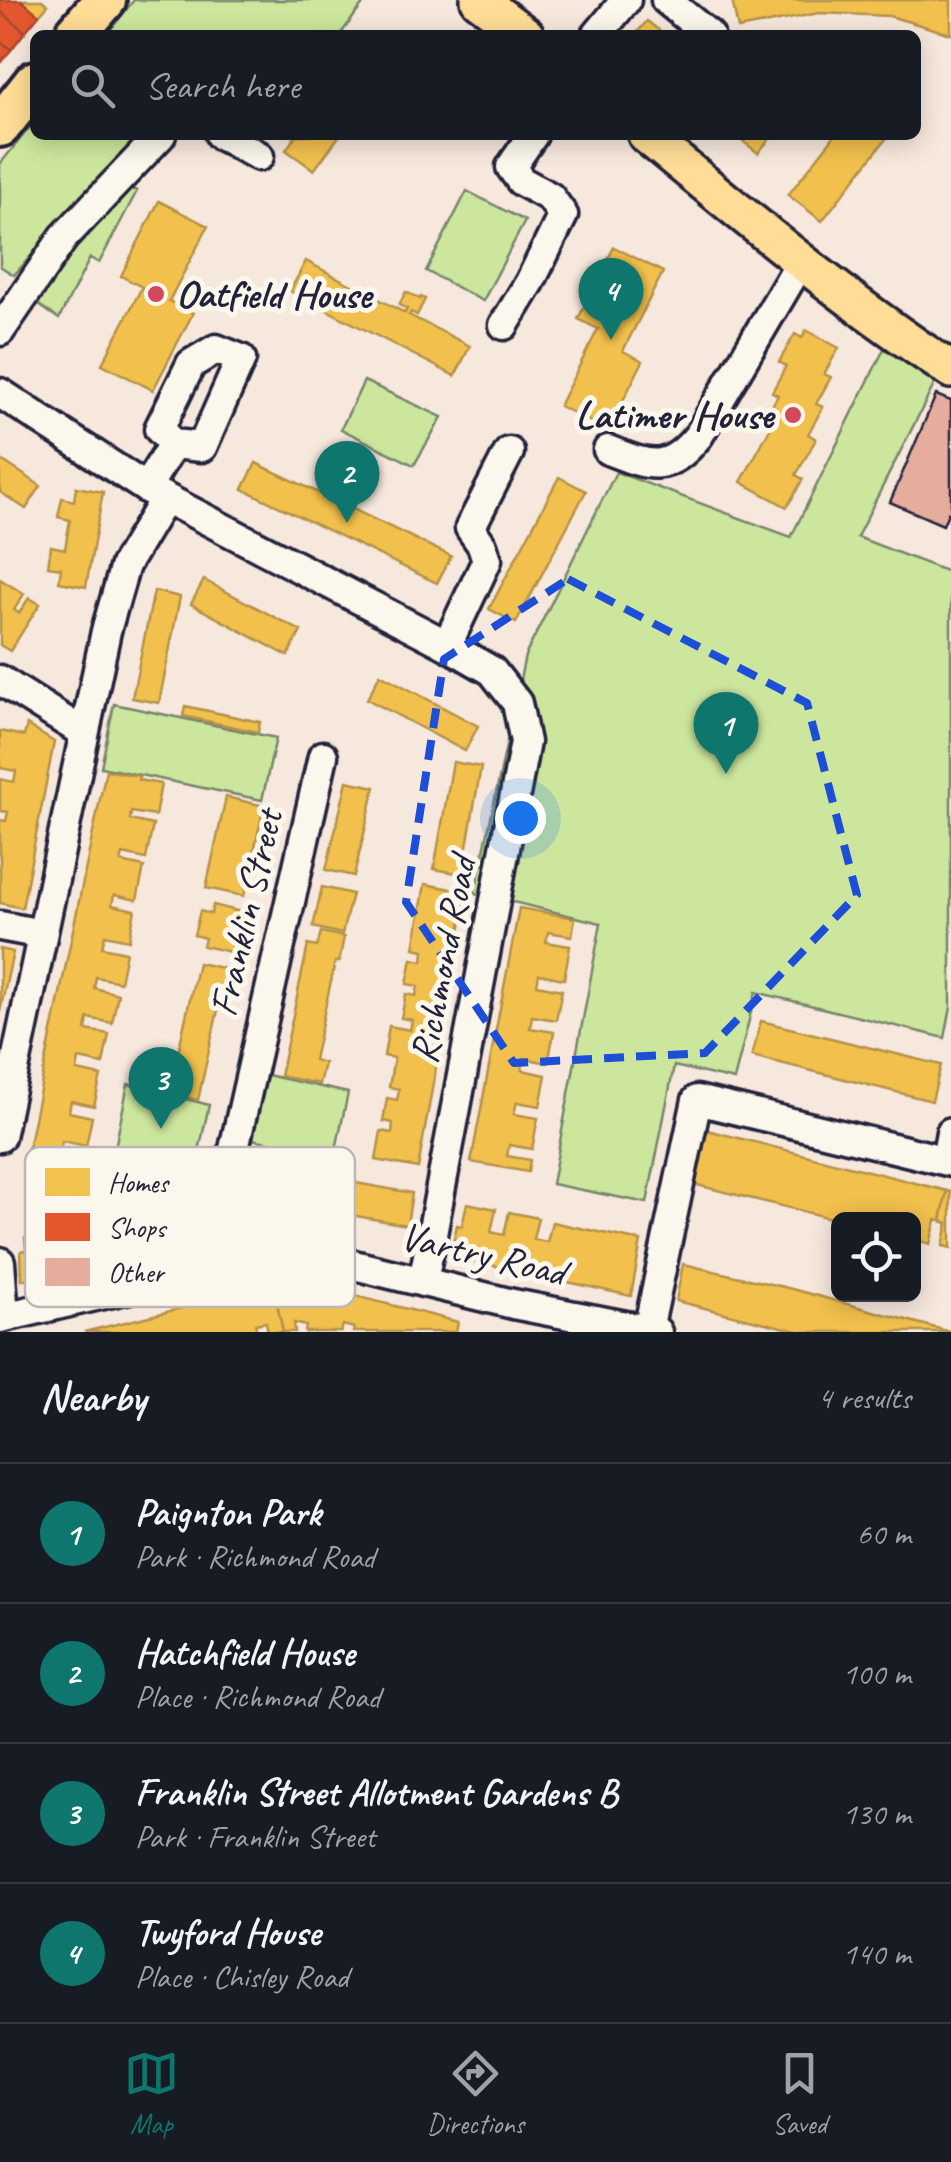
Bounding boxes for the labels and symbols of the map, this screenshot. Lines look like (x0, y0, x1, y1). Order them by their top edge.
pin: 4 (578, 258, 644, 340)
place label: Oatfield House (176, 269, 374, 319)
marker: Oatfield House (145, 283, 167, 305)
place label: Latimer House (576, 390, 776, 440)
marker: Latimer House (782, 404, 804, 426)
pin: 2 (314, 440, 380, 523)
pin: 1 (694, 692, 758, 774)
your location (495, 793, 546, 844)
street label: Franklin Street (198, 801, 295, 1021)
street label: Richmond Road (398, 847, 489, 1068)
pin: 3 (128, 1046, 194, 1129)
legend (25, 1147, 355, 1307)
text: Homes (108, 1165, 170, 1200)
text: Shops (108, 1210, 168, 1245)
street label: Vartry Road (396, 1211, 576, 1299)
text: Other (108, 1255, 166, 1290)

